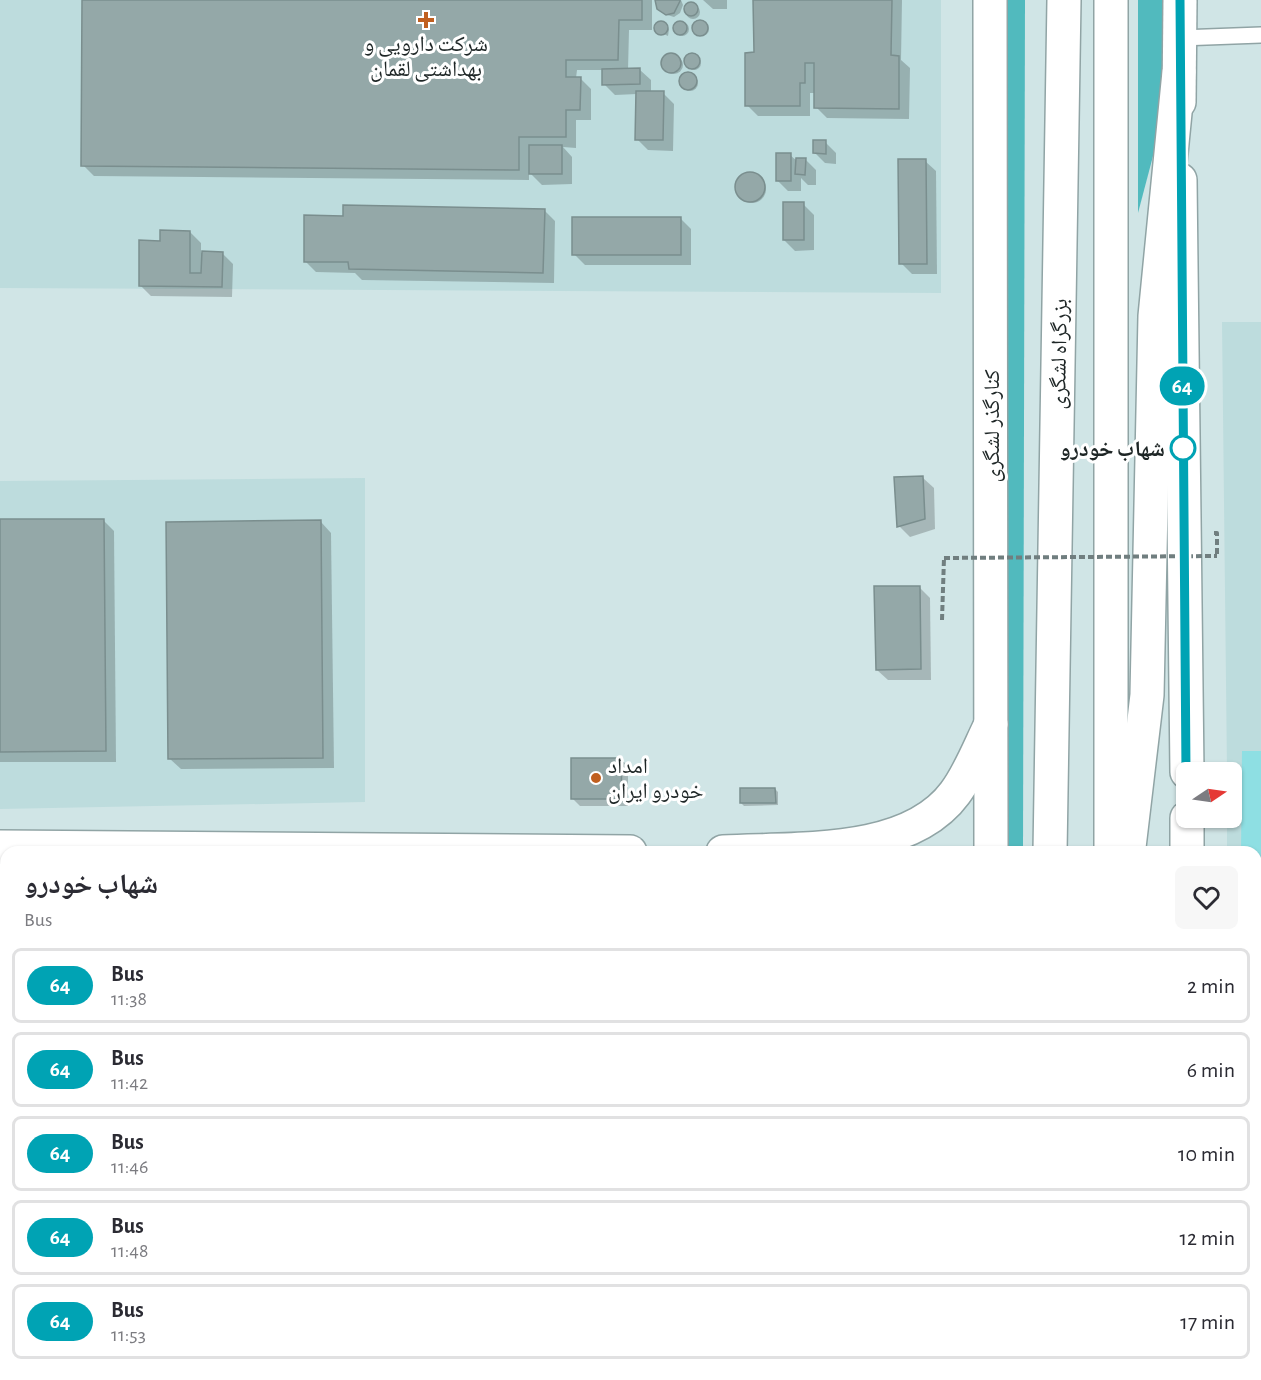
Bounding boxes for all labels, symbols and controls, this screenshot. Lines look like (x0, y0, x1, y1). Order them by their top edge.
marker: شرکت دارویی و بهداشتی لقمان (419, 13, 433, 27)
place label: شرکت دارویی و بهداشتی لقمان (364, 33, 488, 82)
street label: بزرگراه لشگری (1047, 298, 1073, 410)
line badge: 64 (1155, 366, 1209, 406)
street label: کنارگذر لشگری (981, 369, 1005, 483)
text: 64 (1172, 376, 1192, 397)
marker: شهاب خودرو (1170, 435, 1196, 461)
place label: شهاب خودرو (1060, 438, 1165, 462)
place label: امداد خودرو ایران (608, 755, 704, 804)
north arrow (1176, 762, 1242, 828)
map controls (1176, 762, 1242, 828)
marker: امداد خودرو ایران (589, 771, 603, 785)
button: heart (1175, 866, 1238, 929)
text: شهاب خودرو (24, 871, 158, 899)
text: Bus (24, 910, 52, 930)
text: Bus (111, 963, 144, 985)
text: 64 (50, 975, 70, 996)
text: 2 min (1187, 975, 1235, 997)
text: 11:38 (111, 989, 147, 1009)
text: Bus (111, 1047, 144, 1069)
text: 64 (50, 1059, 70, 1080)
text: 6 min (1187, 1059, 1235, 1081)
text: 11:42 (111, 1073, 148, 1093)
text: Bus (111, 1131, 144, 1153)
text: 64 (50, 1143, 70, 1164)
text: 10 min (1178, 1143, 1235, 1165)
text: 11:46 (111, 1157, 148, 1177)
text: Bus (111, 1215, 144, 1237)
text: 64 (50, 1227, 70, 1248)
text: 12 min (1180, 1227, 1235, 1249)
text: 11:48 (111, 1241, 148, 1261)
text: Bus (111, 1299, 144, 1321)
text: 64 (50, 1311, 70, 1332)
text: 17 min (1180, 1311, 1235, 1333)
text: 11:53 (111, 1325, 146, 1345)

